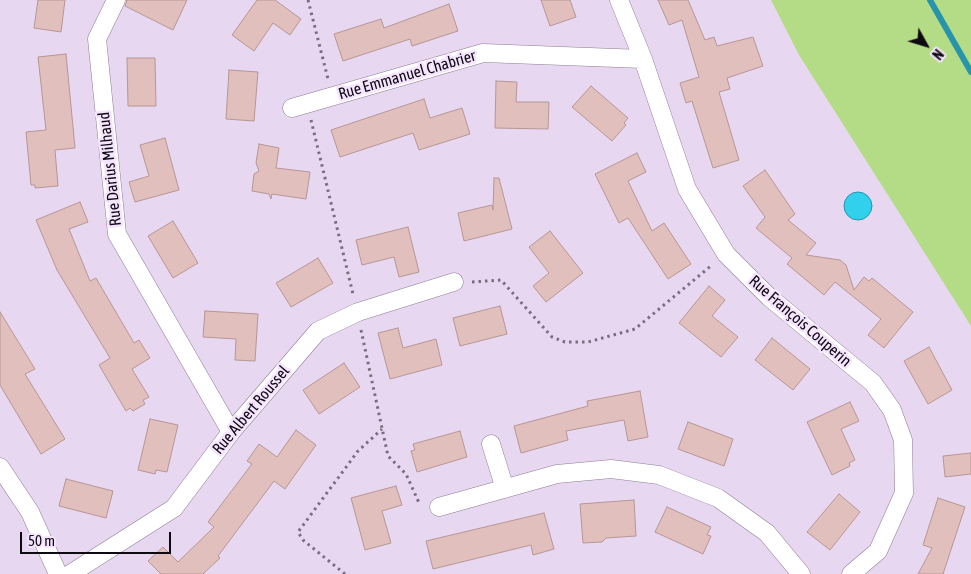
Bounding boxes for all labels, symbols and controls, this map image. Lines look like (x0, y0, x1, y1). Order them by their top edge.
north arrow (901, 20, 951, 70)
street label: Rue Emmanuel Chabrier (336, 46, 478, 104)
text: N (929, 46, 946, 63)
street label: Rue Darius Milhaud (94, 111, 126, 227)
street label: Rue François Couperin (745, 271, 855, 371)
street label: Rue Albert Roussel (208, 362, 294, 458)
scale bar (22, 522, 174, 554)
text: 50 m (28, 532, 55, 549)

